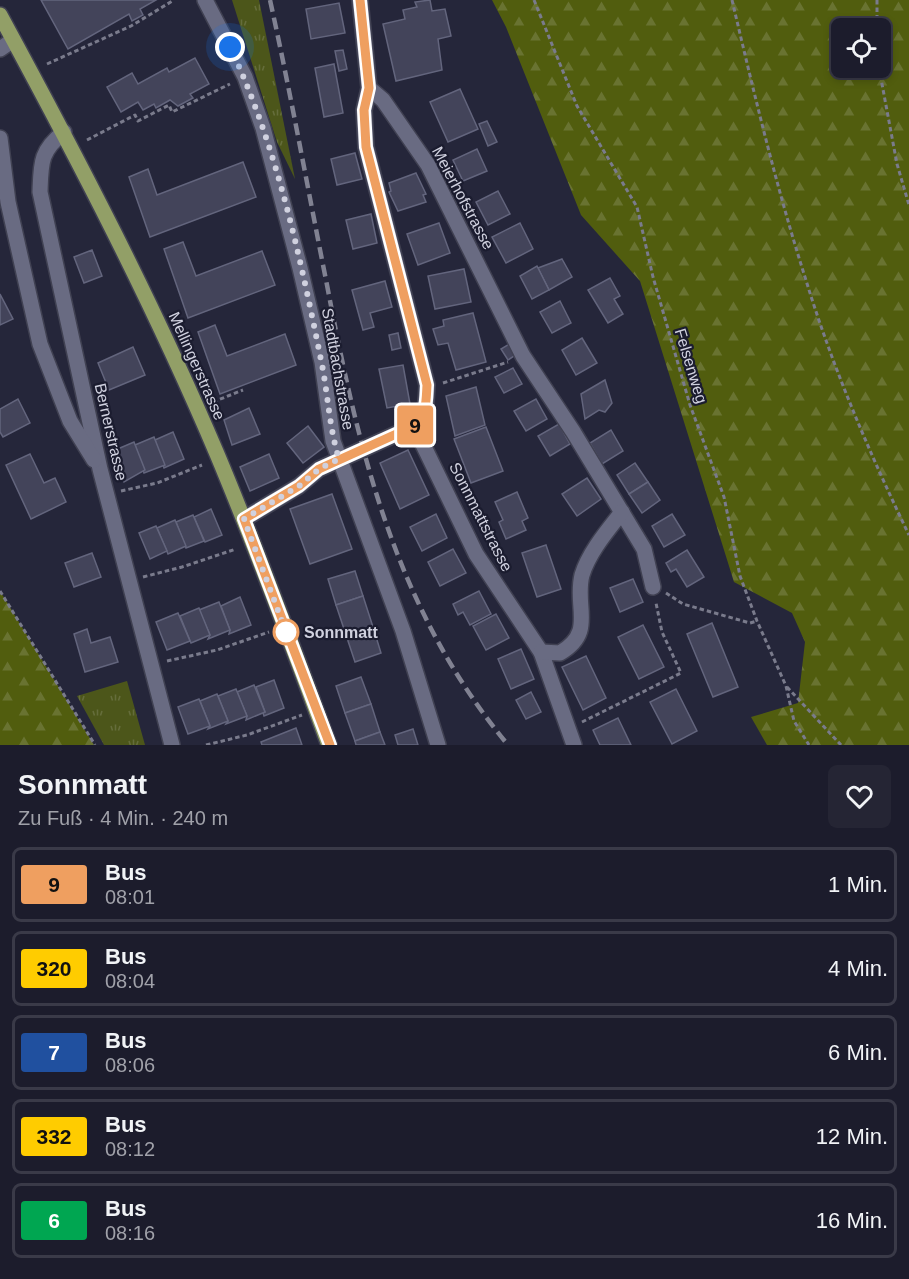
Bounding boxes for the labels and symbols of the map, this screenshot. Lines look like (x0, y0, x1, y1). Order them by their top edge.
your location (215, 32, 245, 62)
street label: Meierhofstrasse (429, 144, 497, 252)
street label: Stadtbachstrasse (319, 307, 357, 431)
street label: Mellingerstrasse (166, 309, 228, 423)
street label: Felsenweg (672, 327, 710, 405)
street label: Bernerstrasse (92, 382, 131, 483)
line badge: 9 (396, 406, 434, 444)
street label: Sonnmattstrasse (446, 460, 516, 574)
marker: Sonnmatt (273, 619, 299, 645)
place label: Sonnmatt (304, 624, 378, 641)

